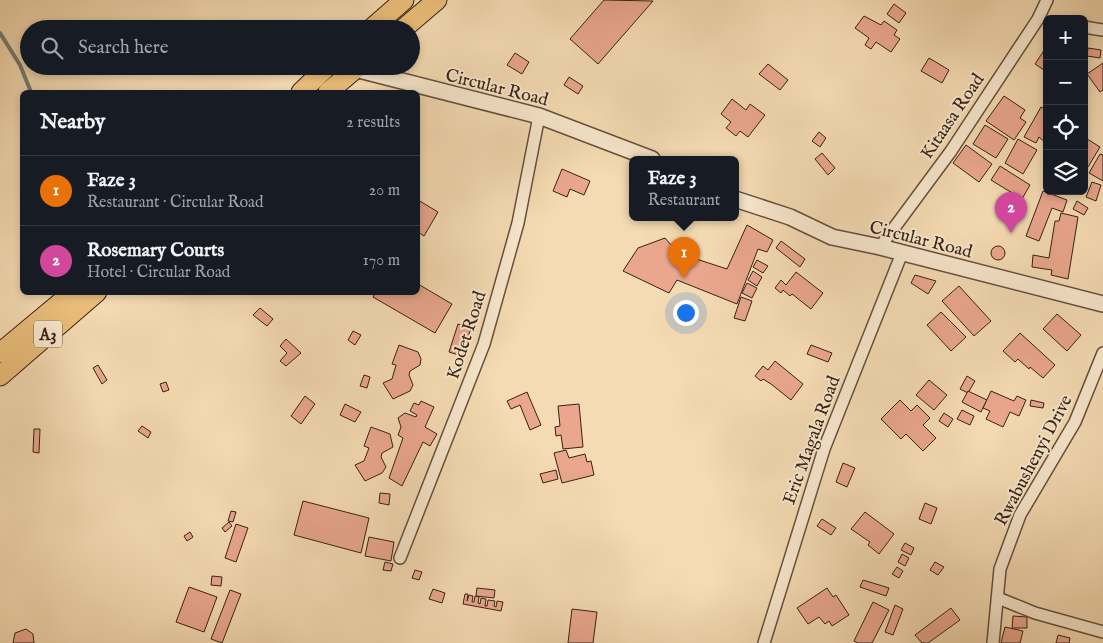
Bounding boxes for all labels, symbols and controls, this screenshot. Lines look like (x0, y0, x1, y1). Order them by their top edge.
map controls (1043, 15, 1088, 195)
button: + (1043, 15, 1088, 60)
search box (20, 20, 420, 75)
icon: search (38, 34, 66, 62)
text: Search here (78, 36, 169, 60)
button: − (1043, 60, 1088, 105)
street label: Circular Road (443, 65, 551, 112)
street label: Kitaasa Road (916, 69, 990, 164)
button: locate (1043, 105, 1088, 150)
text: Nearby (40, 109, 105, 136)
text: 2 results (346, 113, 400, 133)
button: layers (1043, 150, 1088, 195)
popup (629, 156, 739, 221)
text: Faze 3 (648, 167, 697, 191)
text: Faze 3 (87, 169, 136, 193)
text: 1 (53, 181, 59, 201)
text: 20 m (369, 181, 400, 201)
text: Restaurant (648, 191, 720, 211)
pin: 2 (995, 192, 1027, 233)
text: Restaurant · Circular Road (87, 193, 264, 213)
street label: Circular Road (867, 217, 975, 264)
pin: 1 (668, 237, 700, 278)
text: Rosemary Courts (87, 239, 224, 263)
text: 2 (52, 251, 60, 271)
text: 170 m (363, 251, 400, 271)
text: Hotel · Circular Road (87, 263, 230, 283)
street label: Kodet Road (442, 288, 493, 382)
your location (673, 300, 699, 326)
road number: A3 (34, 320, 62, 348)
street label: Eric Magala Road (779, 373, 846, 508)
street label: Rwabushenyi Drive (990, 391, 1078, 530)

